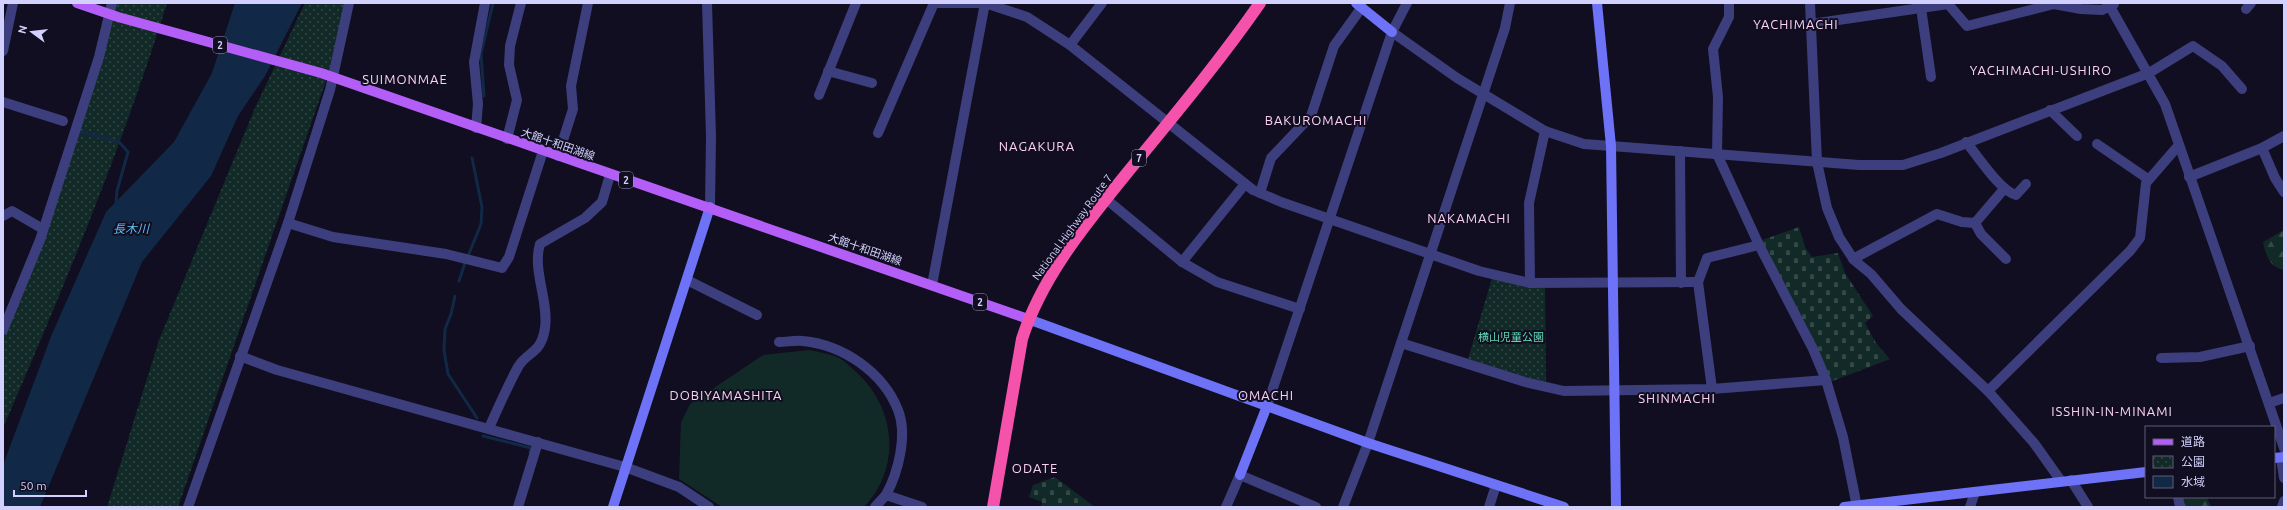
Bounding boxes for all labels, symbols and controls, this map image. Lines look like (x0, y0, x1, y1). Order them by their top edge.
north arrow (12, 12, 52, 52)
district label: YACHIMACHI (1753, 17, 1839, 31)
text: N (15, 24, 29, 35)
road number: 2 (213, 37, 227, 53)
district label: YACHIMACHI-USHIRO (1970, 63, 2112, 77)
district label: SUIMONMAE (362, 72, 448, 86)
district label: BAKUROMACHI (1265, 113, 1367, 127)
street label: 大館十和田湖線 (520, 126, 596, 162)
district label: NAGAKURA (999, 139, 1075, 153)
road number: 7 (1132, 150, 1146, 166)
road number: 2 (619, 172, 633, 188)
street label: National Highway Route 7 (1030, 172, 1114, 282)
district label: NAKAMACHI (1427, 211, 1511, 225)
water label: 長木川 (113, 222, 151, 235)
street label: 大館十和田湖線 (827, 231, 903, 267)
road number: 2 (973, 294, 987, 310)
park label: 横山児童公園 (1478, 331, 1544, 343)
district label: DOBIYAMASHITA (669, 388, 783, 402)
district label: OMACHI (1238, 388, 1294, 402)
district label: SHINMACHI (1638, 391, 1716, 405)
district label: ISSHIN-IN-MINAMI (2051, 404, 2173, 418)
legend (2145, 426, 2275, 498)
text: 道路 (2181, 435, 2205, 448)
text: 公園 (2181, 455, 2205, 468)
district label: ODATE (1012, 461, 1058, 475)
scale bar (14, 472, 86, 498)
text: 水域 (2181, 475, 2205, 488)
text: 50 m (20, 479, 47, 492)

